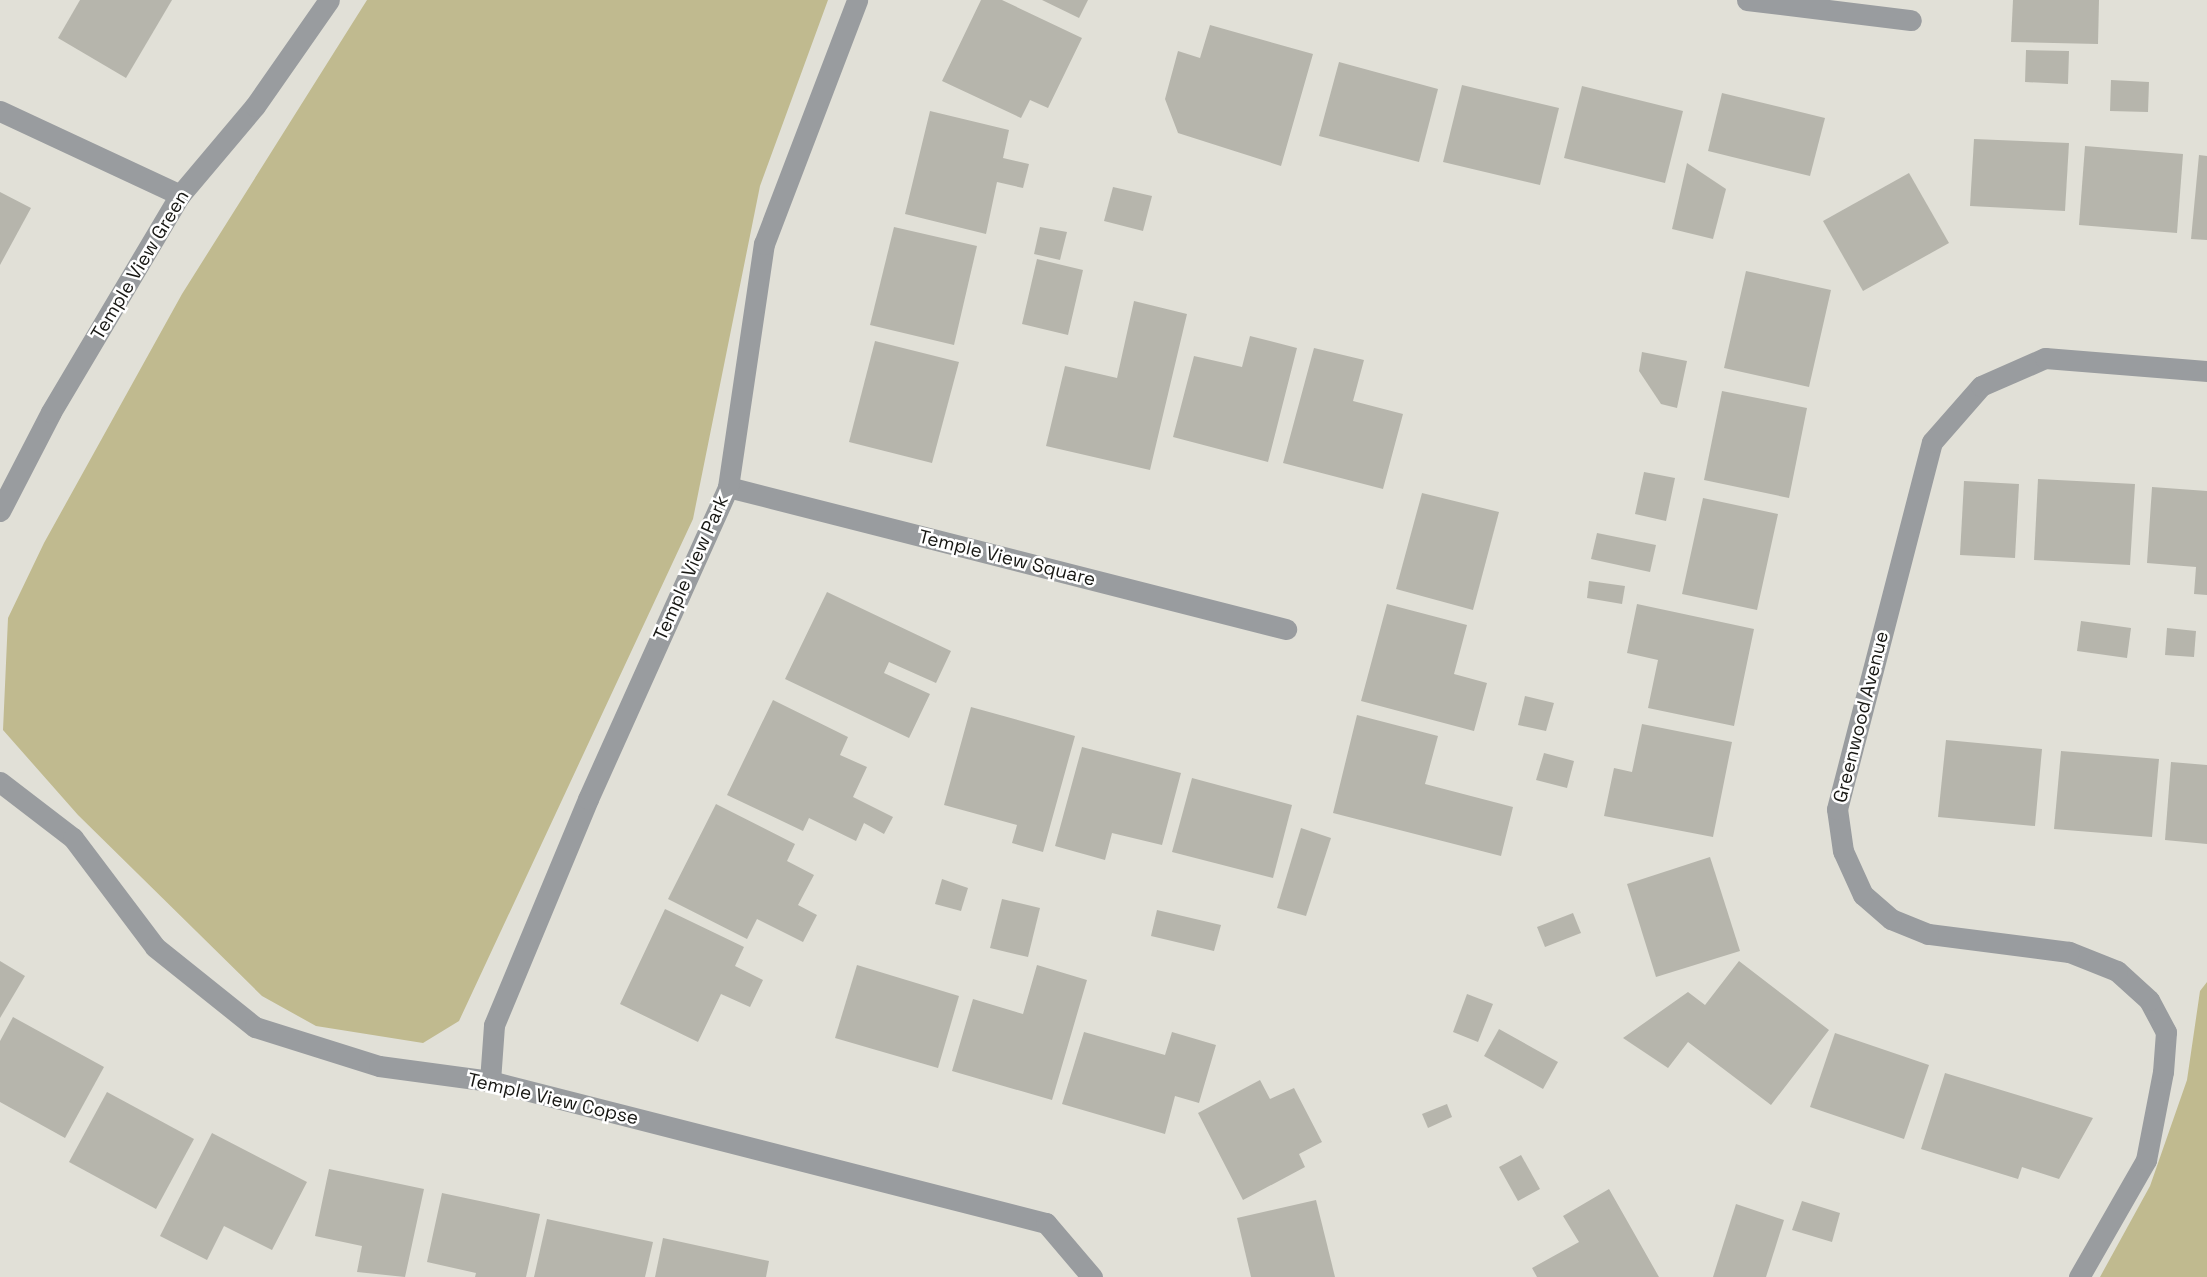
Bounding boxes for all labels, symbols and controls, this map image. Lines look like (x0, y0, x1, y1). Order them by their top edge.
street label: Temple View Green (86, 186, 194, 344)
street label: Temple View Park (649, 492, 733, 644)
street label: Temple View Square (916, 525, 1098, 591)
street label: Greenwood Avenue (1829, 629, 1893, 805)
street label: Temple View Copse (465, 1068, 641, 1130)

